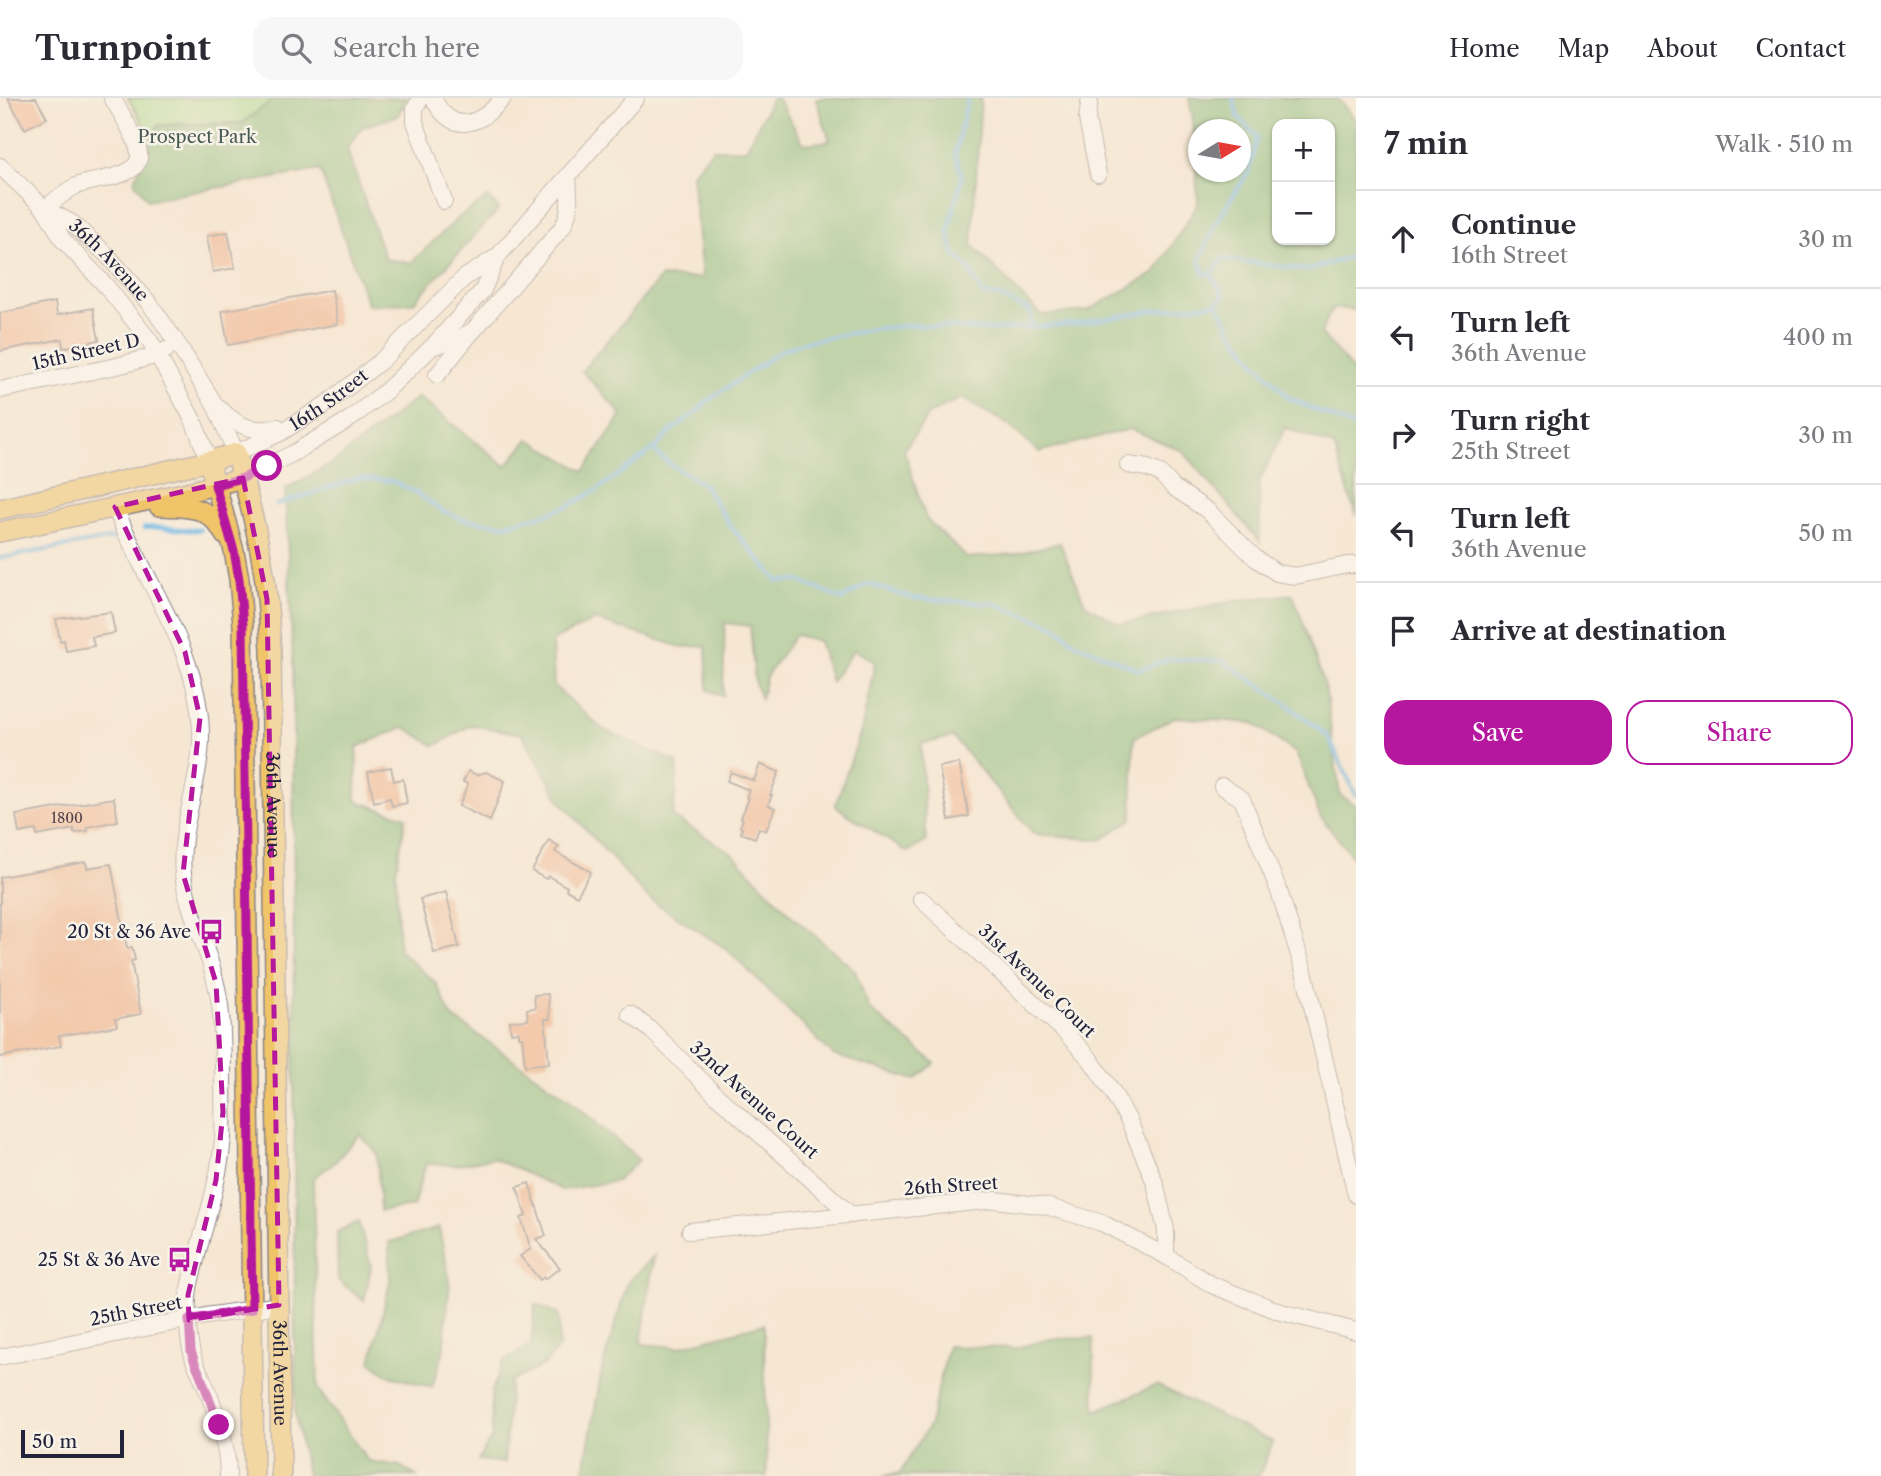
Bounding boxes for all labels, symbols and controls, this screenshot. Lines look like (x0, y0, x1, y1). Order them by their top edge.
search box (253, 17, 743, 80)
text: Turnpoint (35, 28, 211, 69)
icon: search (277, 29, 315, 67)
text: Search here (333, 32, 480, 64)
text: Home (1449, 34, 1520, 63)
text: Map (1558, 34, 1609, 63)
text: About (1647, 34, 1718, 63)
text: Contact (1756, 34, 1846, 63)
north arrow (1188, 119, 1251, 182)
map controls (1272, 119, 1335, 245)
button: + (1272, 119, 1335, 182)
text: 7 min (1384, 125, 1468, 162)
park label: Prospect Park (137, 126, 258, 148)
text: Walk · 510 m (1715, 130, 1853, 158)
button: − (1272, 182, 1335, 245)
text: Continue (1451, 209, 1576, 241)
street label: 36th Avenue (64, 214, 154, 306)
icon: ahead (1384, 220, 1422, 258)
text: 30 m (1798, 225, 1853, 253)
text: 16th Street (1451, 241, 1568, 269)
text: Turn left (1451, 307, 1570, 339)
icon: left (1384, 318, 1422, 356)
text: 400 m (1783, 323, 1853, 351)
street label: 15th Street D (30, 329, 142, 375)
text: 36th Avenue (1451, 339, 1587, 367)
street label: 16th Street (285, 364, 373, 435)
text: Turn right (1451, 405, 1590, 437)
icon: right (1384, 416, 1422, 454)
text: 30 m (1798, 421, 1853, 449)
text: 25th Street (1451, 437, 1571, 465)
route start (251, 450, 282, 481)
text: Turn left (1451, 503, 1570, 535)
icon: left (1384, 514, 1422, 552)
text: 50 m (1798, 519, 1853, 547)
text: 36th Avenue (1451, 535, 1587, 563)
icon: arrive (1384, 612, 1422, 650)
text: Arrive at destination (1451, 615, 1726, 647)
button: Save (1384, 700, 1612, 765)
button: Share (1626, 700, 1853, 765)
street label: 36th Avenue (261, 752, 285, 858)
house number: 1800 (51, 809, 83, 827)
bus stop icon: 20 St & 36 Ave (197, 918, 225, 946)
street label: 31st Avenue Court (974, 919, 1101, 1043)
place label: 20 St & 36 Ave (67, 921, 191, 943)
street label: 32nd Avenue Court (685, 1037, 823, 1164)
street label: 26th Street (903, 1172, 999, 1200)
bus stop icon: 25 St & 36 Ave (166, 1246, 194, 1274)
place label: 25 St & 36 Ave (38, 1249, 160, 1271)
street label: 25th Street (88, 1291, 185, 1331)
street label: 36th Avenue (268, 1319, 291, 1426)
route end (203, 1409, 234, 1440)
scale bar (21, 1427, 124, 1459)
text: 50 m (32, 1430, 77, 1453)

